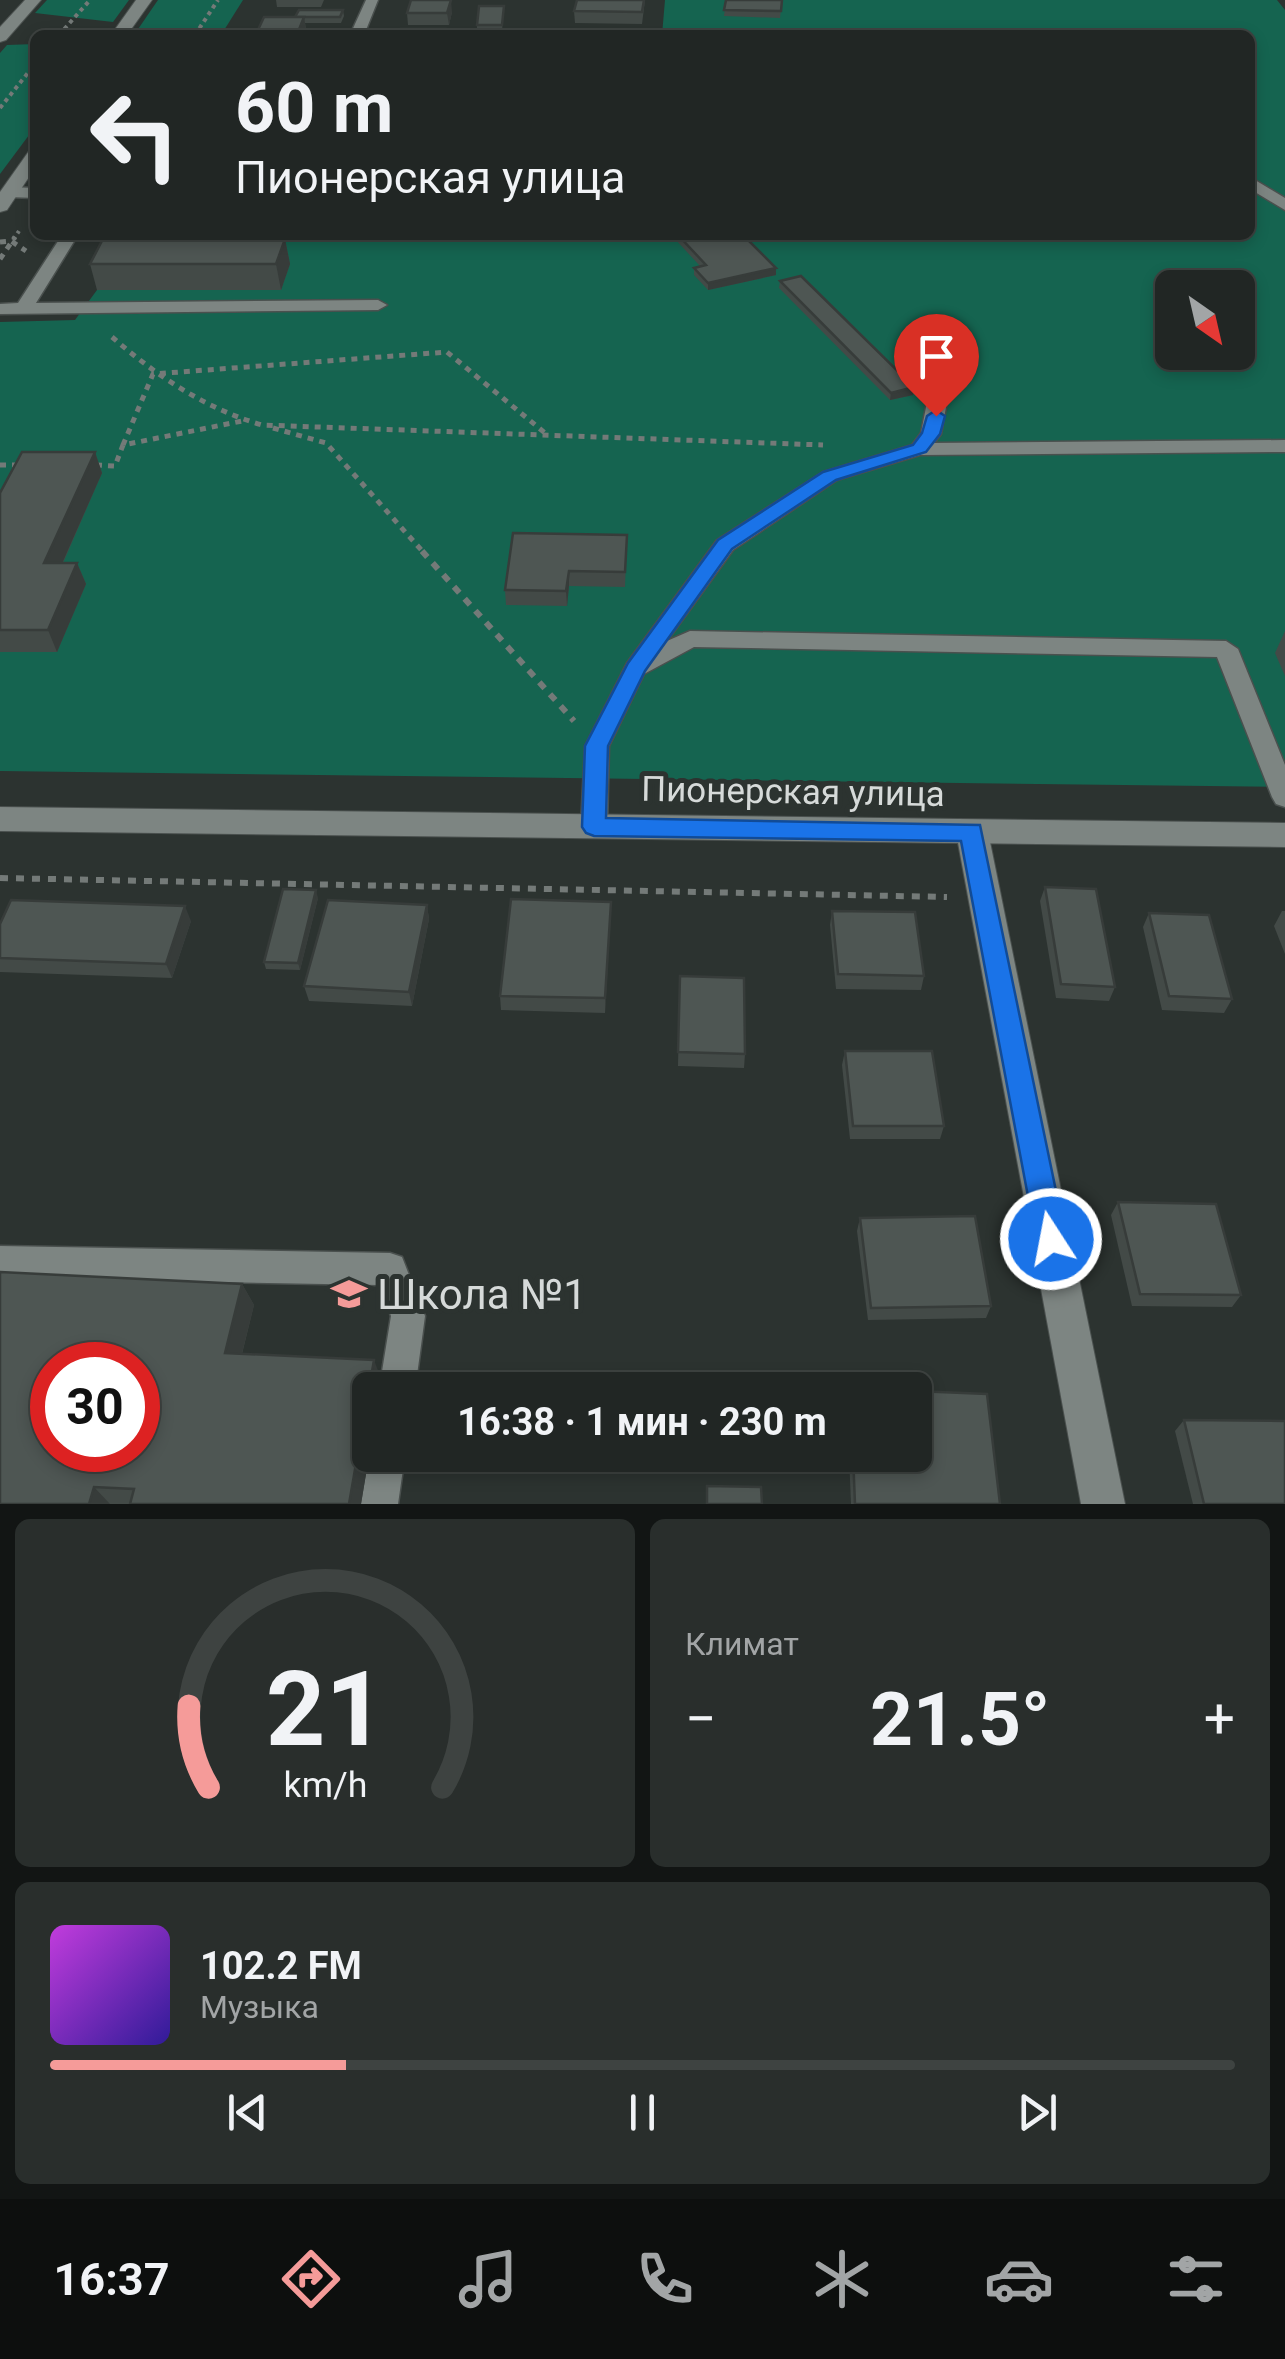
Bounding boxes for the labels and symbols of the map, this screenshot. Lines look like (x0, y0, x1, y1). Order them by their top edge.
north arrow (1155, 270, 1255, 370)
pin (894, 314, 979, 417)
street label: Пионерская улица (641, 769, 945, 815)
position arrow (999, 1187, 1103, 1291)
place label: Школа №1 (377, 1270, 587, 1319)
school or university icon: Школа №1 (330, 1275, 368, 1313)
speed limit sign: 30 (30, 1342, 160, 1472)

